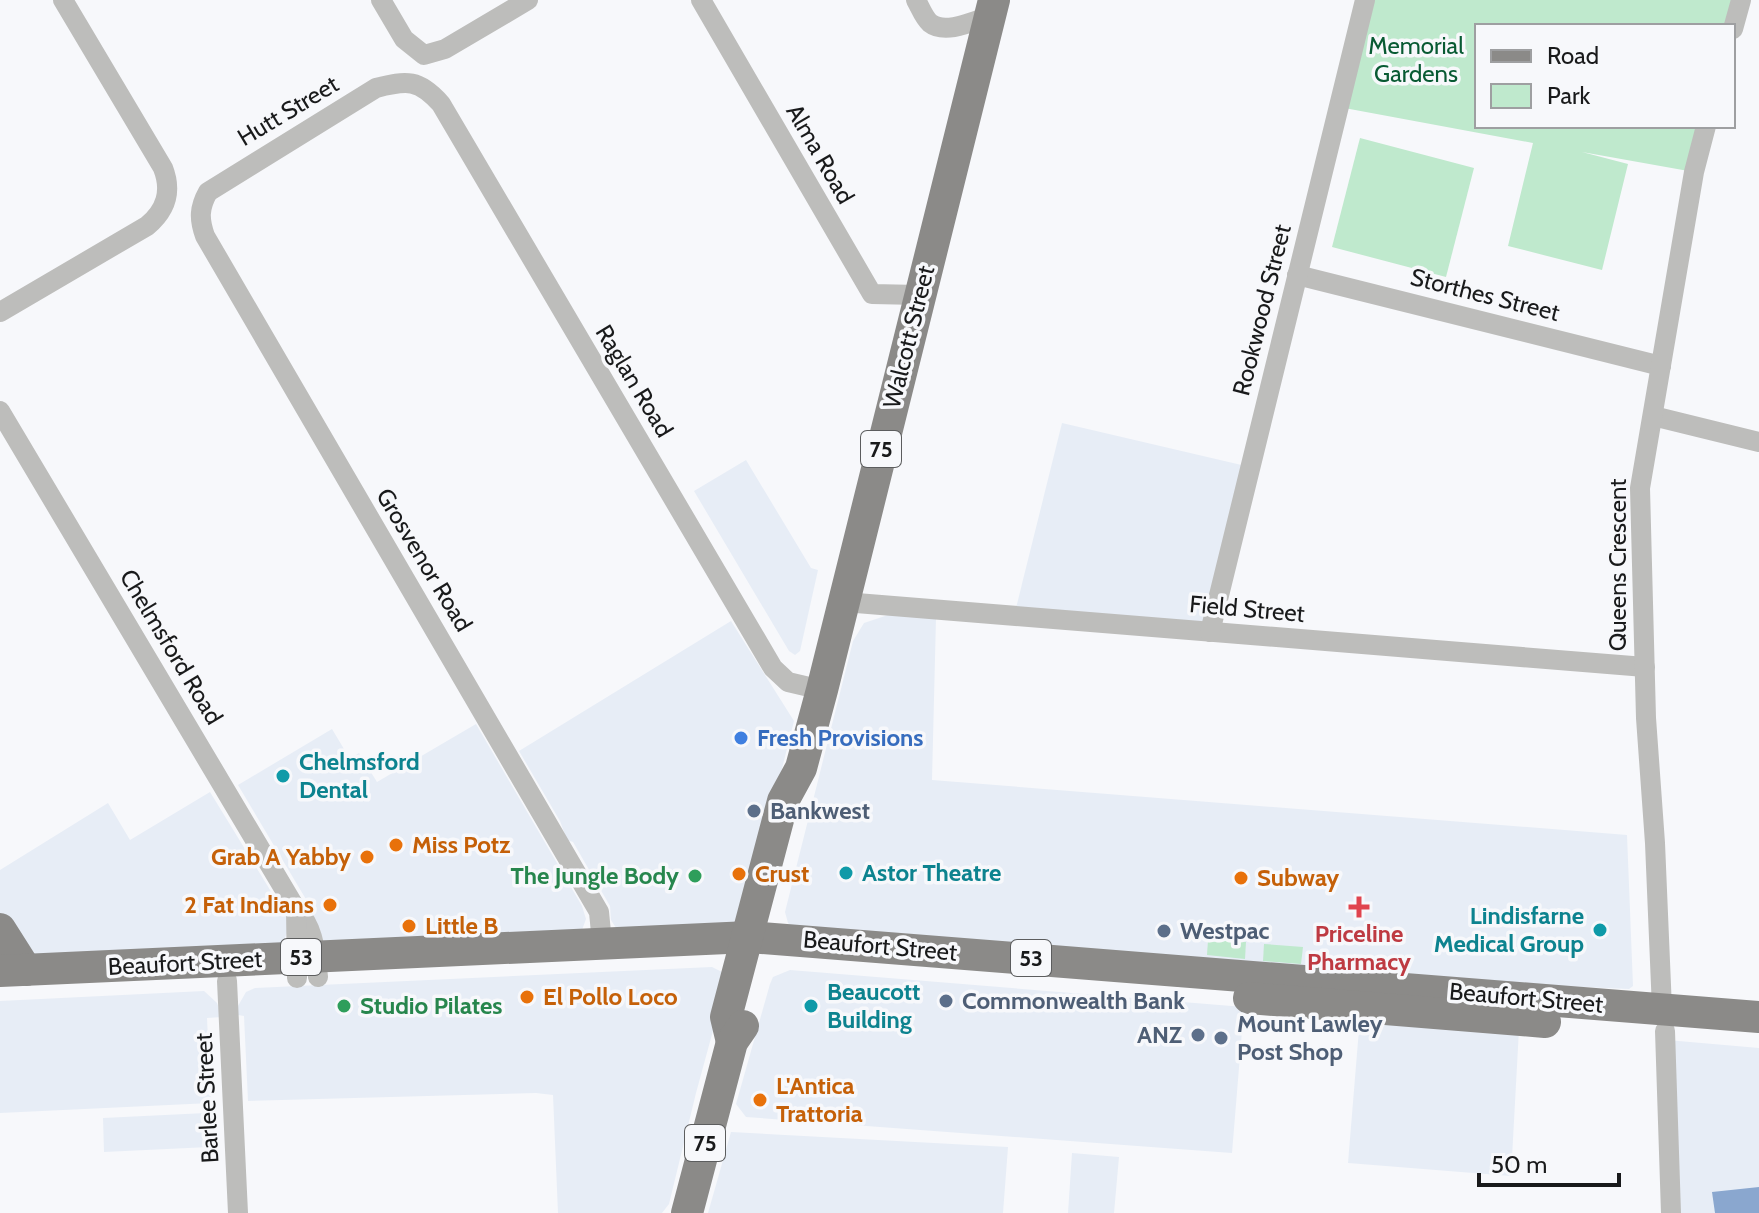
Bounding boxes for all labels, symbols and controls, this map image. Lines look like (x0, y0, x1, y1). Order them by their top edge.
legend (1475, 24, 1735, 128)
park label: Memorial Gardens (1368, 31, 1464, 88)
text: Road (1547, 41, 1599, 70)
street label: Hutt Street (232, 69, 343, 152)
text: Park (1547, 81, 1590, 110)
street label: Alma Road (780, 99, 861, 209)
street label: Rookwood Street (1226, 221, 1297, 398)
street label: Storthes Street (1407, 262, 1563, 327)
street label: Walcott Street (877, 263, 940, 411)
street label: Raglan Road (590, 319, 679, 442)
road number: 75 (861, 431, 901, 467)
street label: Queens Crescent (1603, 479, 1632, 651)
street label: Grosvenor Road (370, 483, 479, 637)
street label: Chelmsford Road (114, 564, 229, 730)
street label: Field Street (1188, 589, 1306, 628)
place label: Fresh Provisions (757, 723, 924, 752)
marker: Fresh Provisions (732, 729, 750, 747)
place label: Chelmsford Dental (299, 747, 420, 804)
marker: Chelmsford Dental (274, 767, 292, 785)
place label: Bankwest (770, 796, 870, 825)
marker: Bankwest (745, 802, 763, 820)
place label: Miss Potz (412, 830, 510, 859)
marker: Miss Potz (387, 836, 405, 854)
place label: Grab A Yabby (211, 842, 351, 871)
marker: Grab A Yabby (358, 848, 376, 866)
place label: Astor Theatre (862, 858, 1001, 887)
place label: Crust (755, 859, 809, 888)
place label: The Jungle Body (511, 861, 679, 890)
place label: Subway (1257, 863, 1339, 892)
marker: Astor Theatre (837, 864, 855, 882)
marker: Crust (730, 865, 748, 883)
marker: The Jungle Body (686, 867, 704, 885)
marker: Subway (1232, 869, 1250, 887)
place label: 2 Fat Indians (184, 890, 314, 919)
marker: 2 Fat Indians (321, 896, 339, 914)
marker: Priceline Pharmacy (1350, 898, 1368, 916)
place label: Lindisfarne Medical Group (1434, 901, 1584, 958)
place label: Little B (425, 911, 498, 940)
place label: Westpac (1180, 916, 1270, 945)
marker: Little B (400, 917, 418, 935)
place label: Priceline Pharmacy (1307, 919, 1411, 976)
marker: Lindisfarne Medical Group (1591, 921, 1609, 939)
marker: Westpac (1155, 922, 1173, 940)
street label: Beaufort Street (802, 924, 958, 967)
road number: 53 (281, 939, 321, 975)
road number: 53 (1011, 940, 1051, 976)
street label: Beaufort Street (107, 944, 263, 981)
street label: Beaufort Street (1448, 976, 1604, 1019)
place label: Beaucott Building (827, 977, 920, 1034)
place label: El Pollo Loco (543, 982, 678, 1011)
place label: Commonwealth Bank (962, 986, 1185, 1015)
marker: El Pollo Loco (518, 988, 536, 1006)
place label: Studio Pilates (360, 991, 502, 1020)
marker: Commonwealth Bank (937, 992, 955, 1010)
marker: Studio Pilates (335, 997, 353, 1015)
marker: Beaucott Building (802, 997, 820, 1015)
place label: Mount Lawley Post Shop (1237, 1009, 1383, 1066)
place label: ANZ (1137, 1020, 1182, 1049)
marker: ANZ (1189, 1026, 1207, 1044)
marker: Mount Lawley Post Shop (1212, 1029, 1230, 1047)
street label: Barlee Street (189, 1032, 224, 1164)
place label: L'Antica Trattoria (776, 1071, 863, 1128)
marker: L'Antica Trattoria (751, 1091, 769, 1109)
road number: 75 (685, 1125, 725, 1161)
scale bar (1479, 1137, 1619, 1187)
text: 50 m (1491, 1150, 1547, 1179)

